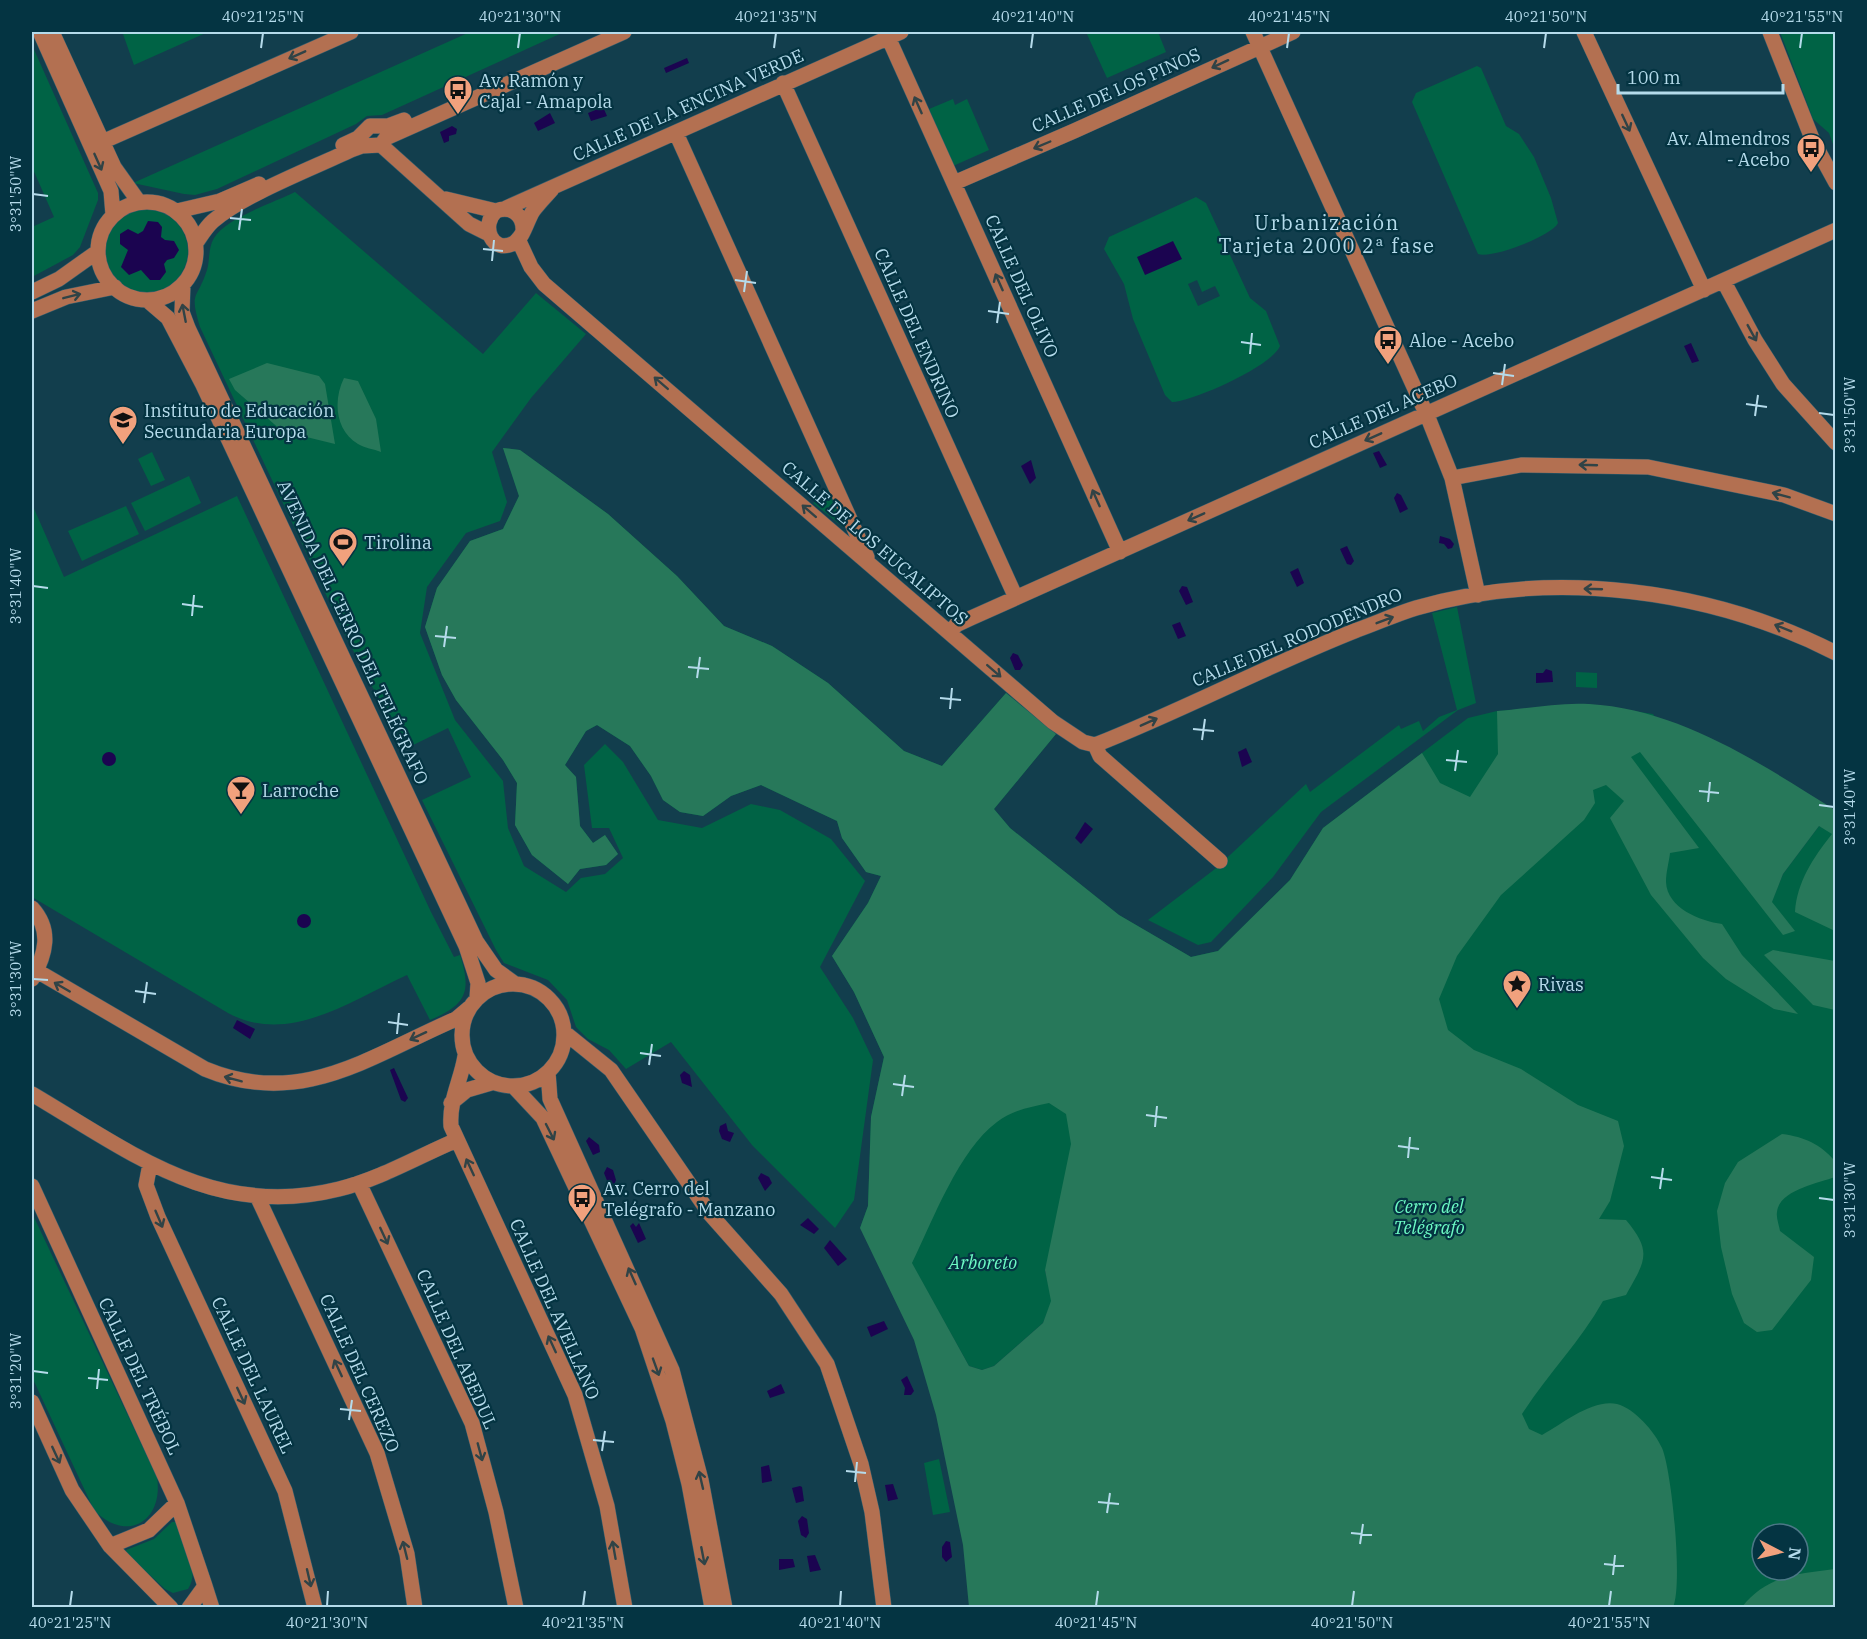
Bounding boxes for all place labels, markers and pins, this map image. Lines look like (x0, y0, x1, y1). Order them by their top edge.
place label: Av. Ramón y Cajal - Amapola (479, 69, 613, 113)
bus stop icon: Av. Ramón y Cajal - Amapola (442, 74, 474, 116)
place label: Av. Almendros - Acebo (1667, 127, 1790, 171)
bus stop icon: Av. Almendros - Acebo (1795, 132, 1827, 174)
bus stop icon: Aloe - Acebo (1372, 324, 1404, 366)
place label: Aloe - Acebo (1409, 329, 1514, 352)
place label: Instituto de Educación Secundaria Europa (144, 399, 334, 443)
school or university icon: Instituto de Educación Secundaria Europa (107, 404, 139, 446)
sports icon: Tirolina (327, 526, 359, 568)
place label: Tirolina (364, 531, 432, 554)
bar icon: Larroche (225, 774, 257, 816)
place label: Larroche (262, 779, 339, 802)
place icon: Rivas (1501, 968, 1533, 1010)
place label: Rivas (1538, 973, 1584, 996)
place label: Av. Cerro del Telégrafo - Manzano (603, 1177, 775, 1221)
bus stop icon: Av. Cerro del Telégrafo - Manzano (566, 1182, 598, 1224)

